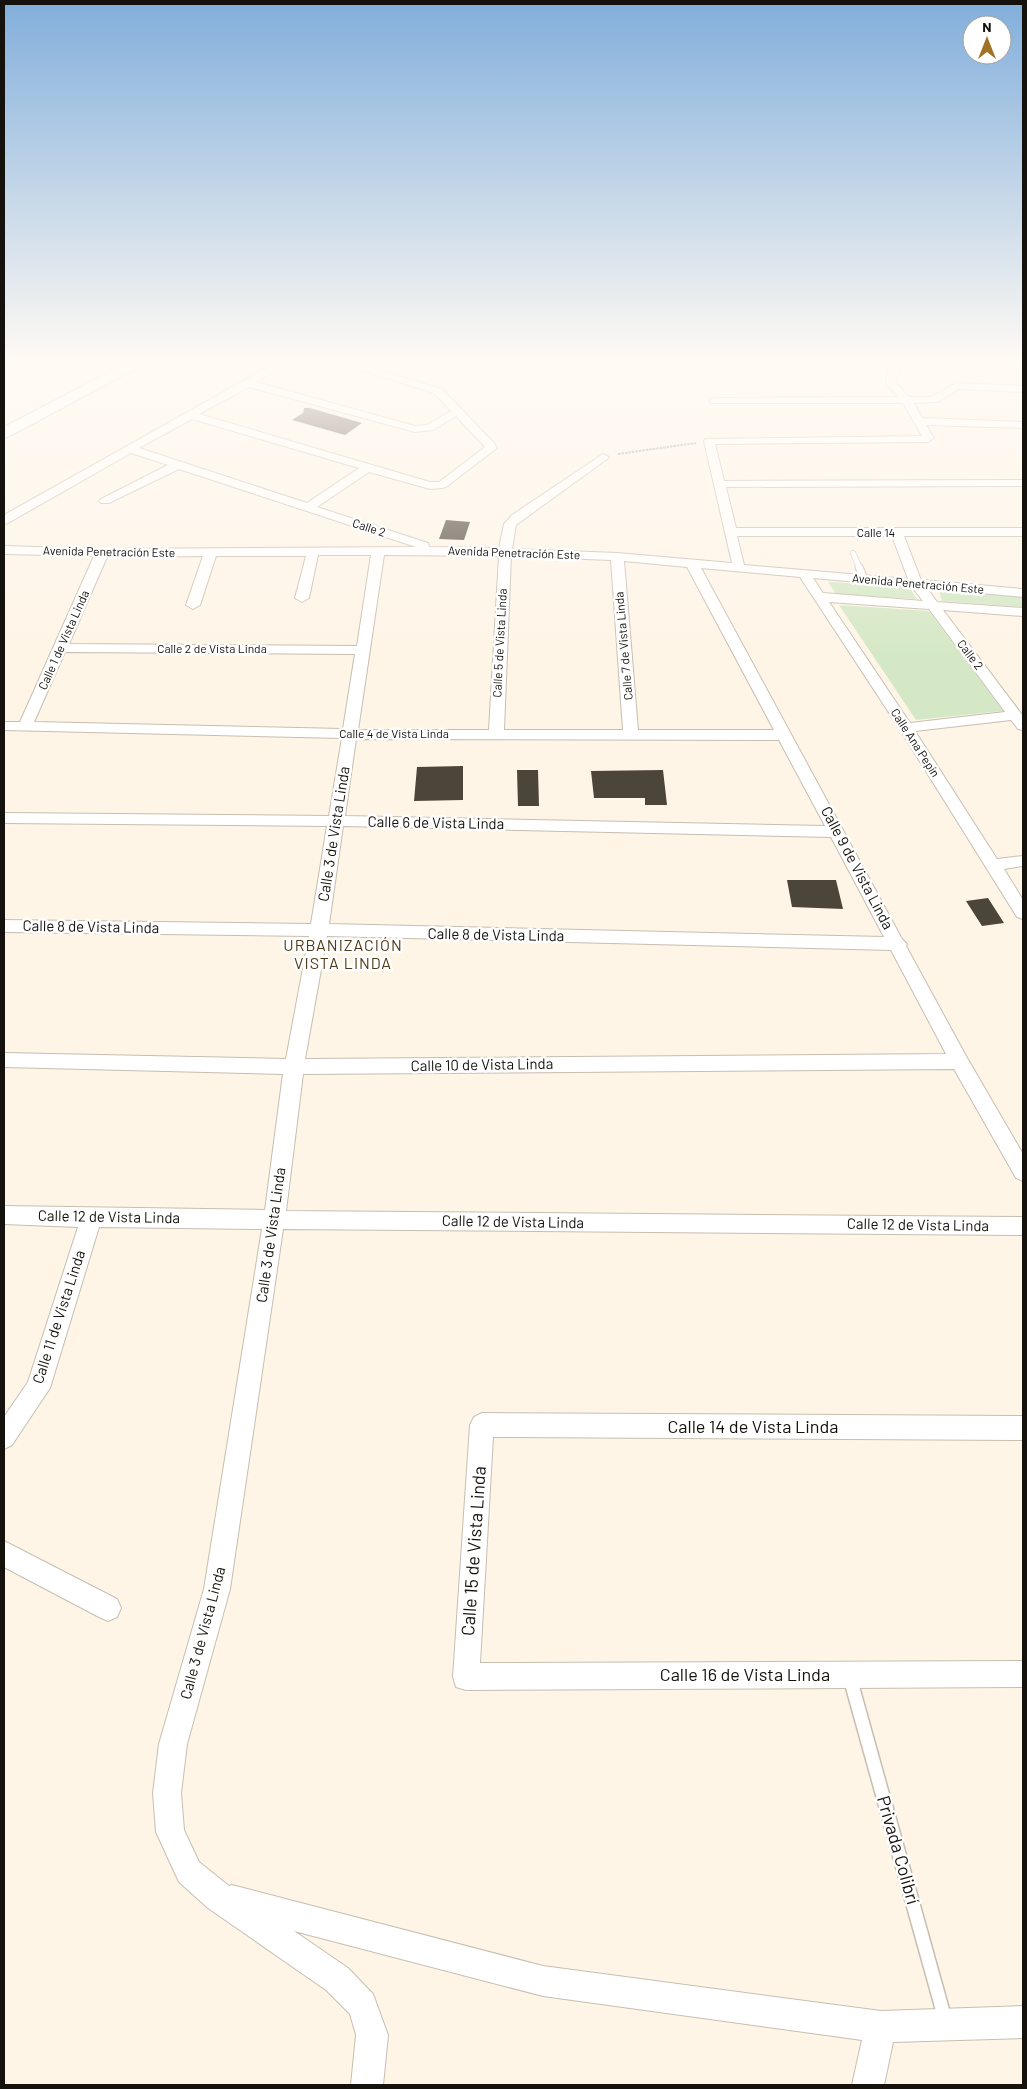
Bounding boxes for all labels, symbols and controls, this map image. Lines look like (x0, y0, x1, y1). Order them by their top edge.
north arrow (962, 15, 1012, 65)
text: N (982, 18, 992, 35)
street label: Calle 2 (351, 515, 388, 539)
street label: Calle 14 (857, 525, 895, 539)
street label: Avenida Penetración Este (43, 543, 175, 559)
street label: Avenida Penetración Este (448, 543, 580, 561)
street label: Avenida Penetración Este (851, 570, 985, 596)
street label: Calle 1 de Vista Linda (35, 588, 91, 691)
street label: Calle 5 de Vista Linda (489, 588, 509, 698)
street label: Calle 7 de Vista Linda (611, 591, 635, 701)
street label: Calle 2 (955, 637, 987, 672)
street label: Calle 2 de Vista Linda (157, 641, 267, 655)
street label: Calle Ana Pepín (888, 706, 943, 779)
street label: Calle 4 de Vista Linda (339, 726, 449, 740)
street label: Calle 3 de Vista Linda (313, 765, 353, 903)
street label: Calle 9 de Vista Linda (818, 803, 898, 932)
street label: Calle 6 de Vista Linda (368, 812, 504, 832)
street label: Calle 8 de Vista Linda (23, 916, 160, 936)
street label: Calle 8 de Vista Linda (428, 924, 565, 944)
district label: URBANIZACIÓN VISTA LINDA (283, 935, 403, 972)
street label: Calle 10 de Vista Linda (411, 1054, 553, 1074)
street label: Calle 3 de Vista Linda (252, 1166, 288, 1304)
street label: Calle 12 de Vista Linda (38, 1206, 180, 1226)
street label: Calle 12 de Vista Linda (442, 1211, 584, 1231)
street label: Calle 12 de Vista Linda (847, 1214, 989, 1234)
street label: Calle 11 de Vista Linda (28, 1248, 88, 1386)
street label: Calle 14 de Vista Linda (668, 1415, 838, 1437)
street label: Calle 15 de Vista Linda (456, 1465, 490, 1637)
street label: Calle 3 de Vista Linda (176, 1564, 228, 1701)
street label: Calle 16 de Vista Linda (660, 1663, 830, 1685)
street label: Privada Colibrí (873, 1793, 925, 1907)

